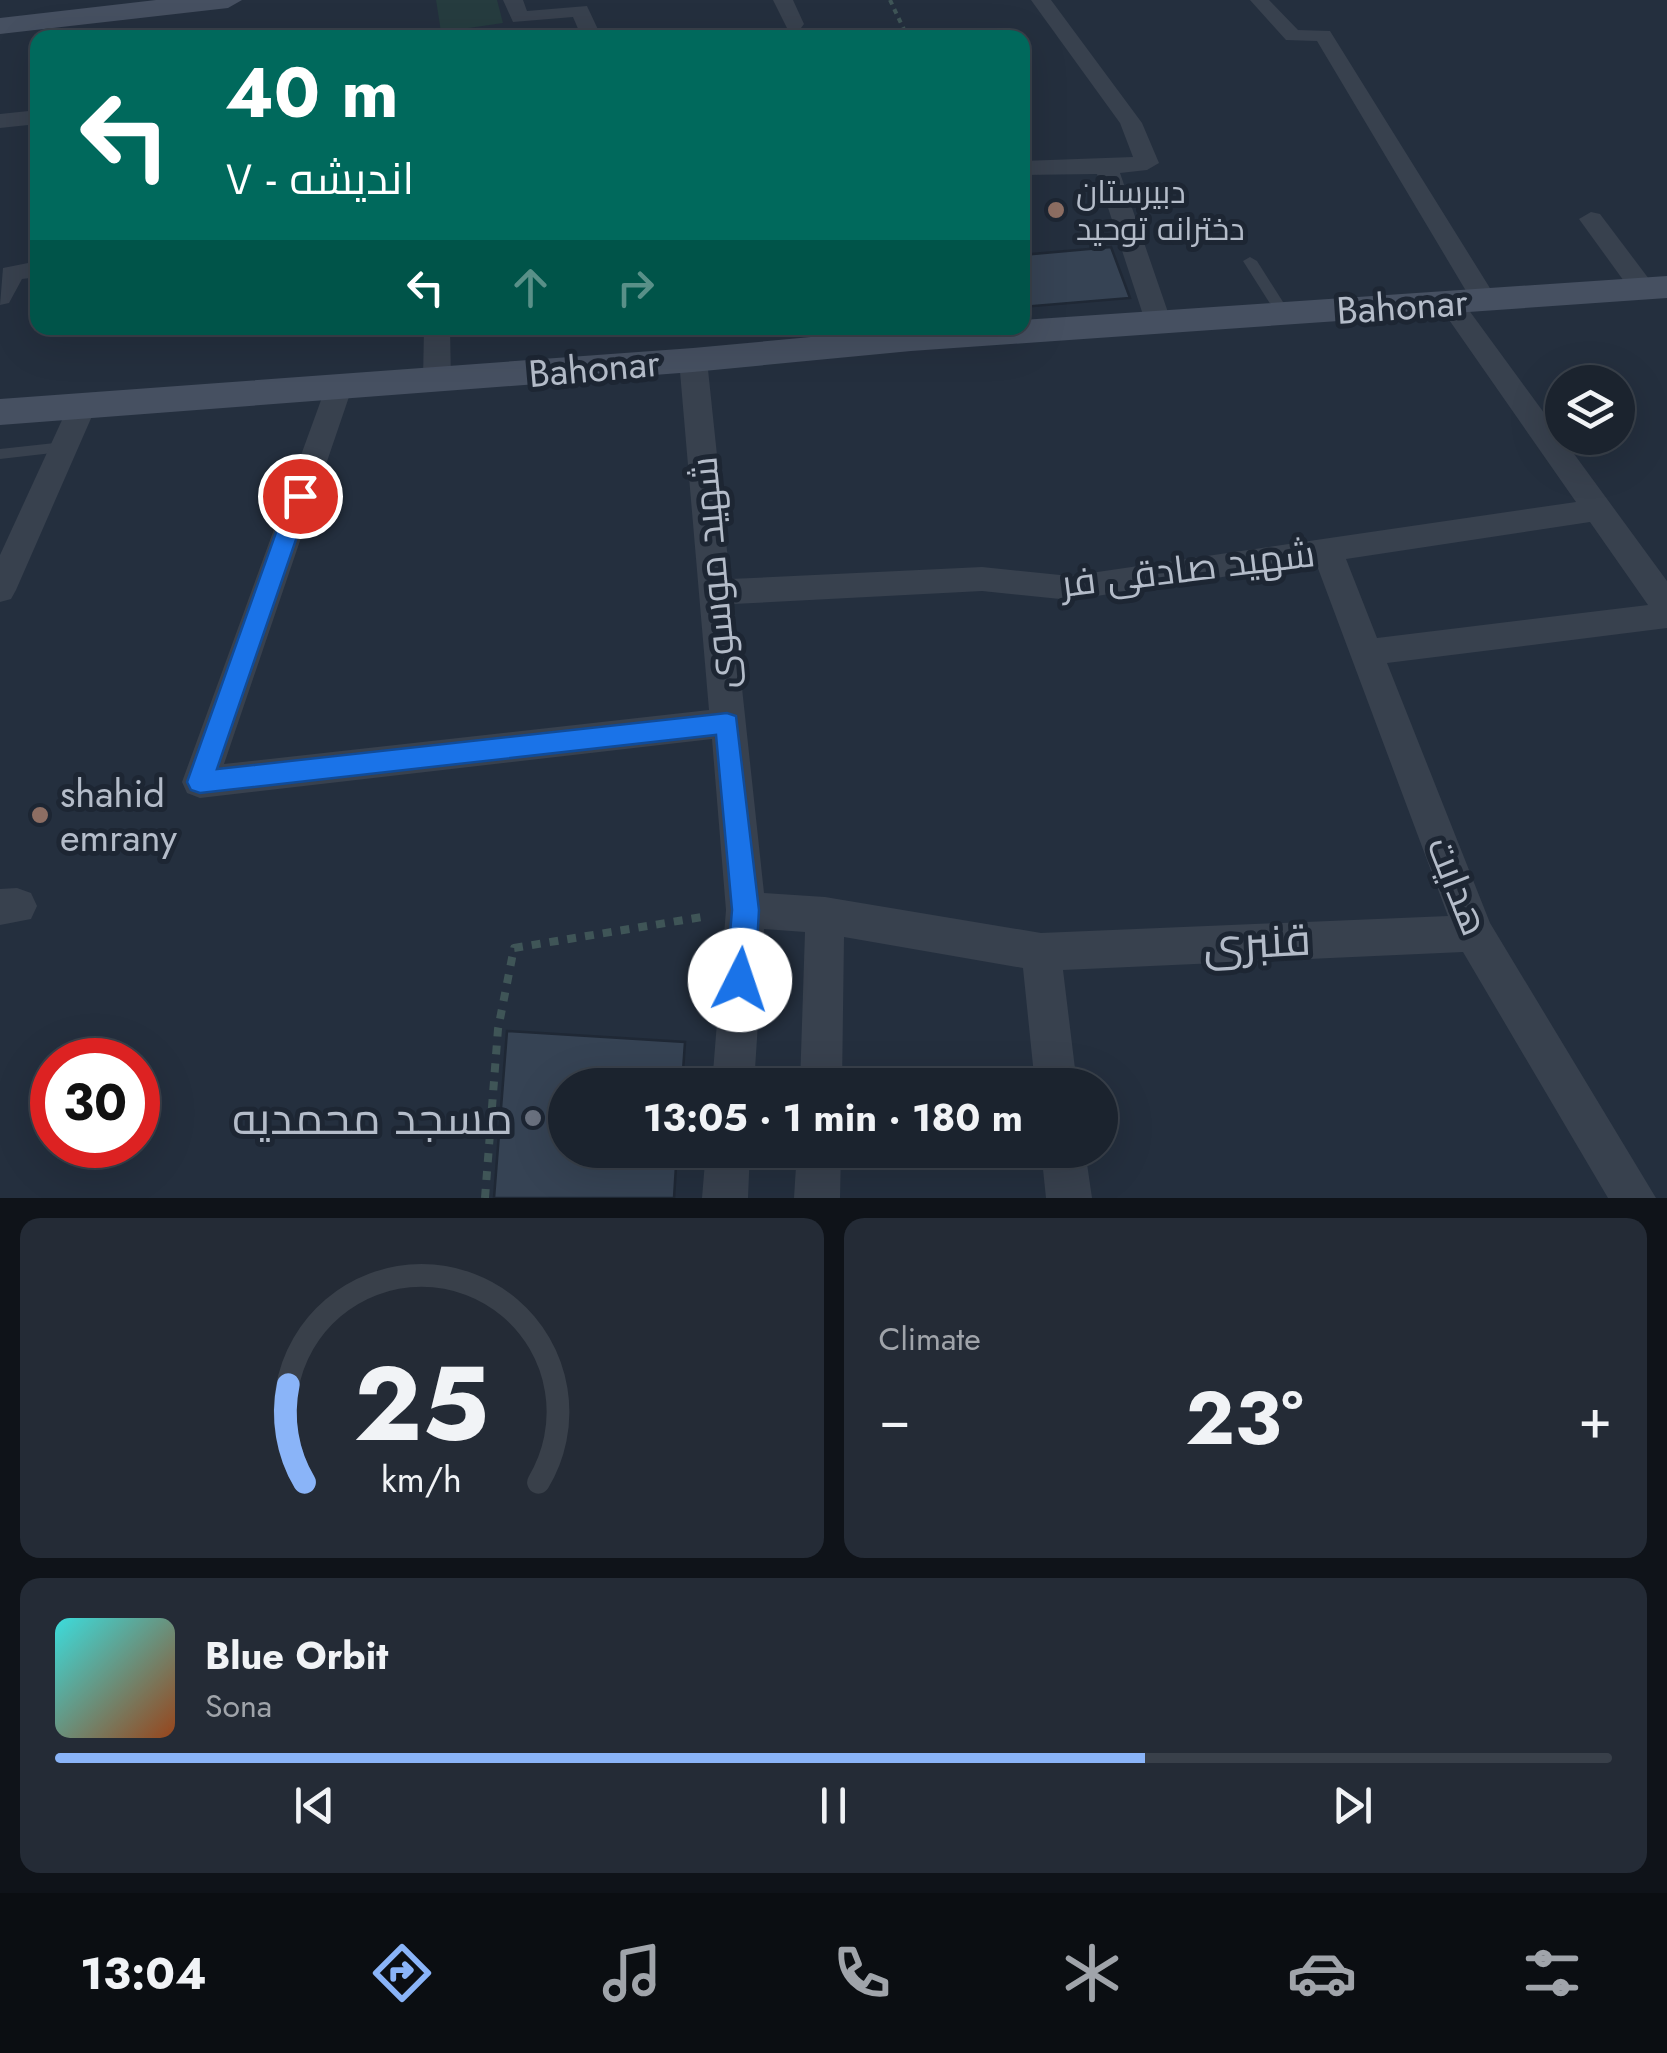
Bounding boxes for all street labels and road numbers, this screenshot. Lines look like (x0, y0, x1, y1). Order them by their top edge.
street label: Bahonar (1335, 274, 1469, 338)
street label: Bahonar (526, 335, 662, 401)
street label: شهید موسوی (675, 454, 751, 692)
street label: شهید صادقی فر (1056, 525, 1318, 611)
street label: هدایت (1413, 828, 1503, 944)
street label: قنبری (1202, 907, 1312, 977)

